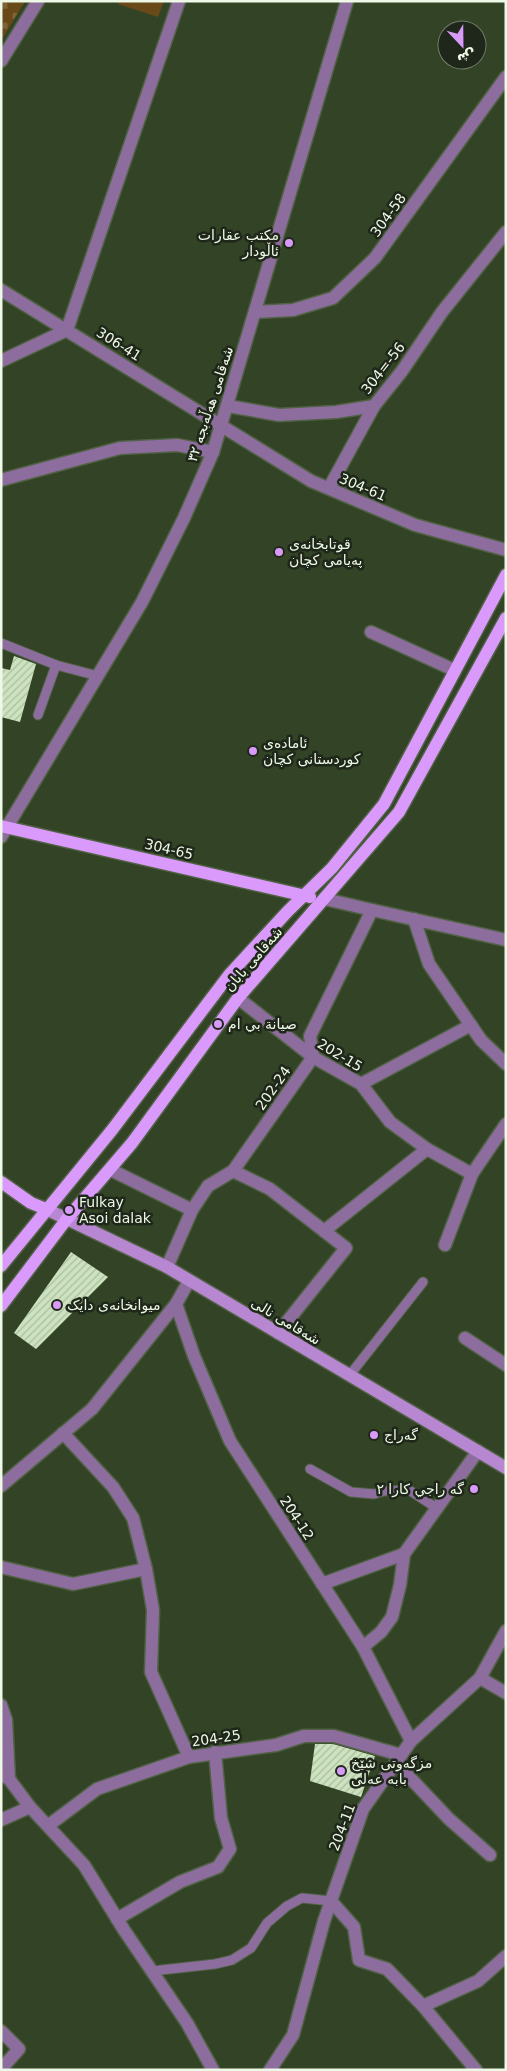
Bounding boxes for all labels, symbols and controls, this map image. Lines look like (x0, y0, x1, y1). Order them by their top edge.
north arrow (437, 20, 487, 70)
text: ش (455, 46, 479, 68)
street label: 304-58 (367, 190, 409, 240)
place label: مكتب عقارات ئاڵودار (198, 227, 279, 260)
marker: مكتب عقارات ئاڵودار (283, 237, 295, 249)
street label: 306-41 (94, 324, 144, 364)
street label: 304=-56 (358, 339, 408, 397)
street label: شەقامی هەڵەبجە ٣٢ (183, 344, 236, 464)
street label: 304-61 (337, 470, 389, 504)
place label: قوتابخانەی پەیامی کچان (289, 536, 363, 569)
marker: قوتابخانەی پەیامی کچان (273, 546, 285, 558)
place label: ئامادەی کوردستانی کچان (263, 735, 361, 768)
marker: ئامادەی کوردستانی کچان (247, 745, 259, 757)
street label: 304-65 (143, 836, 195, 862)
street label: شەقامی بابان (221, 923, 285, 995)
place label: صيانة بي ام (228, 1016, 297, 1033)
marker: صيانة بي ام (212, 1018, 224, 1030)
street label: 202-15 (315, 1035, 365, 1075)
street label: 202-24 (252, 1063, 294, 1113)
place label: Fulkay Asoi dalak (79, 1194, 152, 1226)
marker: Fulkay Asoi dalak (63, 1204, 75, 1216)
street label: شەقامی نالی (248, 1294, 324, 1348)
place label: میوانخانەی دایک (67, 1297, 160, 1314)
marker: میوانخانەی دایک (51, 1299, 63, 1311)
place label: گەراج (384, 1427, 418, 1444)
marker: گەراج (368, 1429, 380, 1441)
place label: گه راجي كارا ٢ (376, 1481, 464, 1498)
marker: گه راجي كارا ٢ (468, 1483, 480, 1495)
street label: 204-12 (277, 1493, 317, 1543)
street label: 204-25 (190, 1727, 242, 1749)
place label: مزگەوتی شێخ بابە عەلی (351, 1755, 432, 1787)
marker: مزگەوتی شێخ بابە عەلی (335, 1765, 347, 1777)
street label: 204-11 (326, 1801, 358, 1853)

